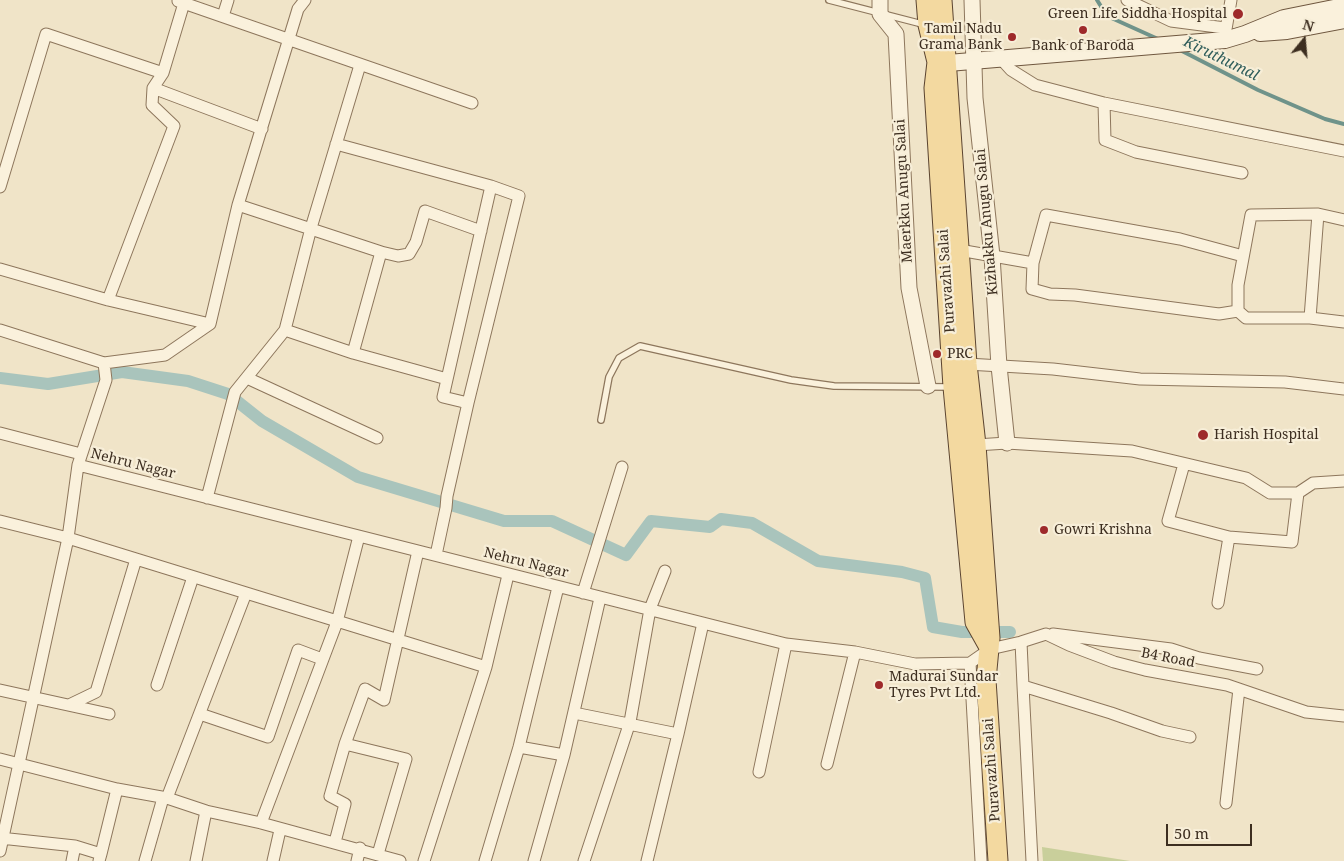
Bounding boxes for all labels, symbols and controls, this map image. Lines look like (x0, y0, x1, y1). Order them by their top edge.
place label: Green Life Siddha Hospital (1048, 6, 1227, 22)
marker: Green Life Siddha Hospital (1231, 7, 1245, 21)
text: N (1300, 14, 1317, 36)
north arrow (1279, 15, 1329, 65)
place label: Tamil Nadu Grama Bank (919, 21, 1002, 54)
marker: Bank of Baroda (1077, 24, 1089, 36)
marker: Tamil Nadu Grama Bank (1006, 31, 1018, 43)
water label: Kiruthumal (1181, 33, 1261, 85)
place label: Bank of Baroda (1032, 38, 1134, 54)
street label: Maerkku Anugu Salai (892, 119, 916, 263)
street label: Kizhakku Anugu Salai (972, 148, 1002, 296)
street label: Puravazhi Salai (935, 229, 959, 333)
place label: PRC (947, 346, 973, 362)
marker: PRC (931, 348, 943, 360)
place label: Harish Hospital (1214, 427, 1319, 443)
marker: Harish Hospital (1196, 428, 1210, 442)
street label: Nehru Nagar (89, 445, 177, 483)
place label: Gowri Krishna (1054, 522, 1152, 538)
marker: Gowri Krishna (1038, 524, 1050, 536)
street label: Nehru Nagar (482, 544, 570, 582)
street label: B4 Road (1140, 645, 1196, 671)
place label: Madurai Sundar Tyres Pvt Ltd. (889, 669, 998, 702)
marker: Madurai Sundar Tyres Pvt Ltd. (873, 679, 885, 691)
street label: Puravazhi Salai (980, 718, 1004, 822)
scale bar (1169, 814, 1255, 846)
text: 50 m (1174, 823, 1209, 843)

